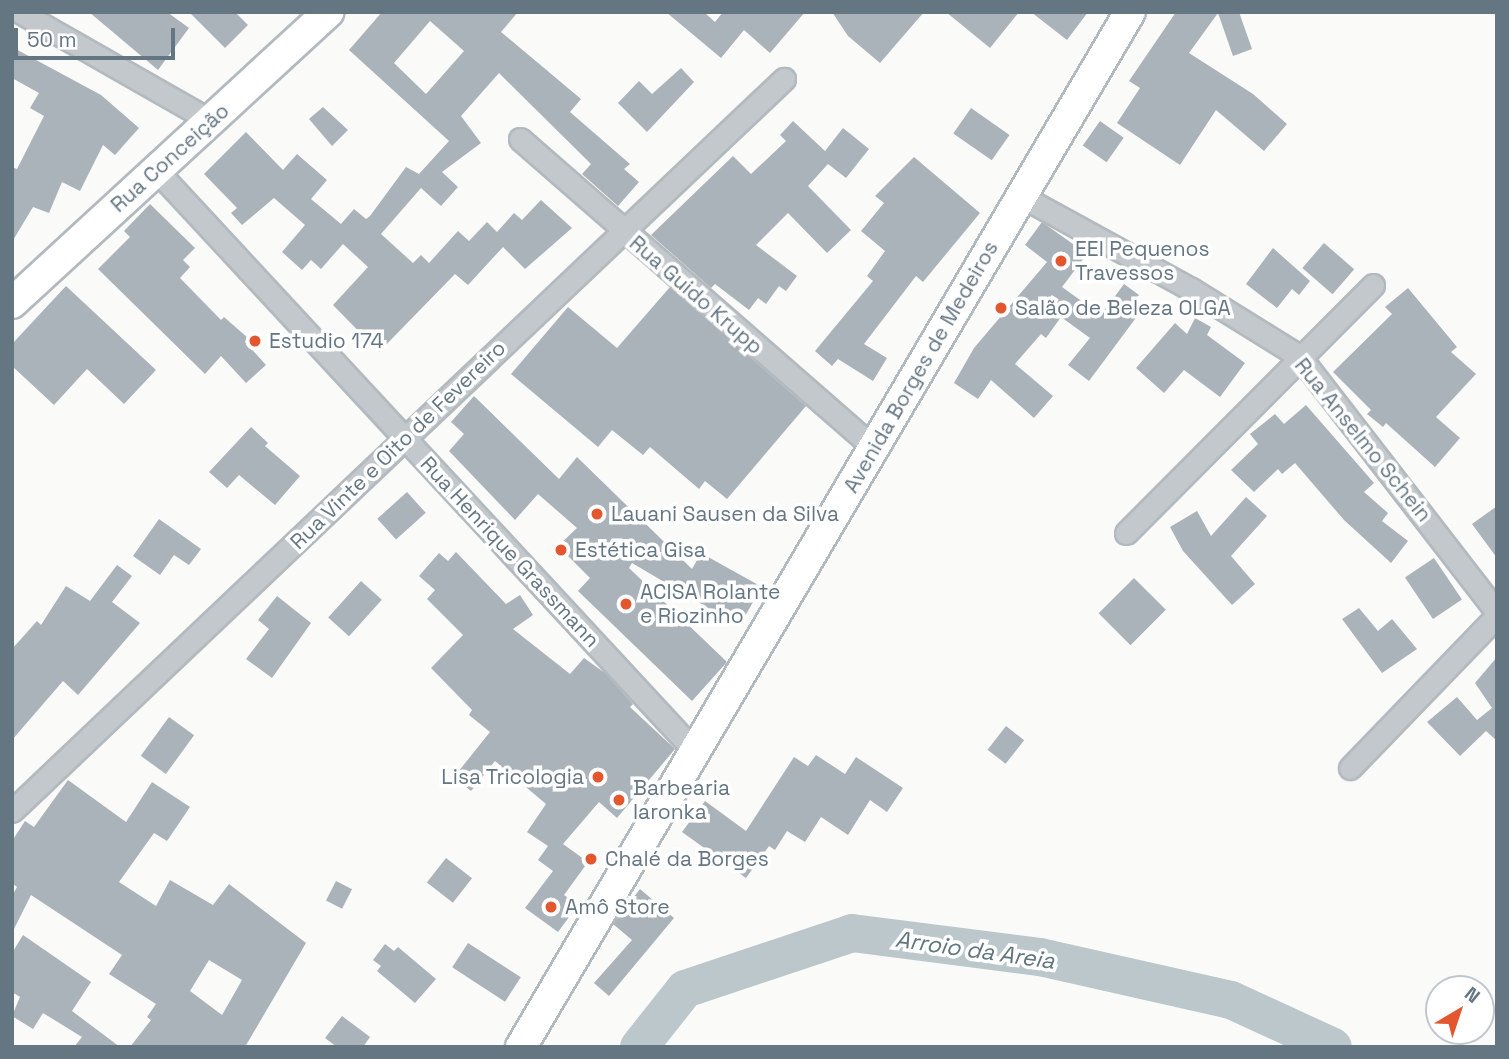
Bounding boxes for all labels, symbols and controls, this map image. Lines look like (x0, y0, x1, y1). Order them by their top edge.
scale bar (18, 14, 178, 58)
text: 50 m (27, 26, 77, 53)
street label: Rua Conceição (106, 98, 234, 218)
street label: Rua Guido Krupp (624, 230, 768, 360)
place label: EEI Pequenos Travessos (1075, 236, 1210, 286)
street label: Avenida Borges de Medeiros (838, 237, 1004, 497)
marker: EEI Pequenos Travessos (1053, 253, 1069, 269)
place label: Salão de Beleza OLGA (1015, 295, 1231, 321)
marker: Salão de Beleza OLGA (993, 300, 1009, 316)
place label: Estudio 174 (269, 328, 384, 354)
marker: Estudio 174 (247, 333, 263, 349)
street label: Rua Vinte e Oito de Fevereiro (285, 335, 511, 555)
street label: Rua Anselmo Schein (1289, 353, 1437, 527)
street label: Rua Henrique Grassmann (415, 451, 605, 653)
place label: Lauani Sausen da Silva (611, 501, 839, 527)
marker: Lauani Sausen da Silva (589, 506, 605, 522)
place label: Estética Gisa (575, 537, 706, 563)
marker: Estética Gisa (553, 542, 569, 558)
place label: ACISA Rolante e Riozinho (640, 579, 781, 629)
marker: ACISA Rolante e Riozinho (618, 596, 634, 612)
place label: Lisa Tricologia (441, 764, 584, 790)
marker: Lisa Tricologia (590, 769, 606, 785)
place label: Barbearia Iaronka (633, 775, 730, 825)
marker: Barbearia Iaronka (611, 792, 627, 808)
place label: Chalé da Borges (605, 846, 769, 872)
marker: Chalé da Borges (583, 851, 599, 867)
place label: Amô Store (565, 894, 670, 920)
marker: Amô Store (543, 899, 559, 915)
water label: Arroio da Areia (894, 925, 1056, 975)
north arrow (1425, 975, 1495, 1045)
text: N (1459, 981, 1485, 1009)

